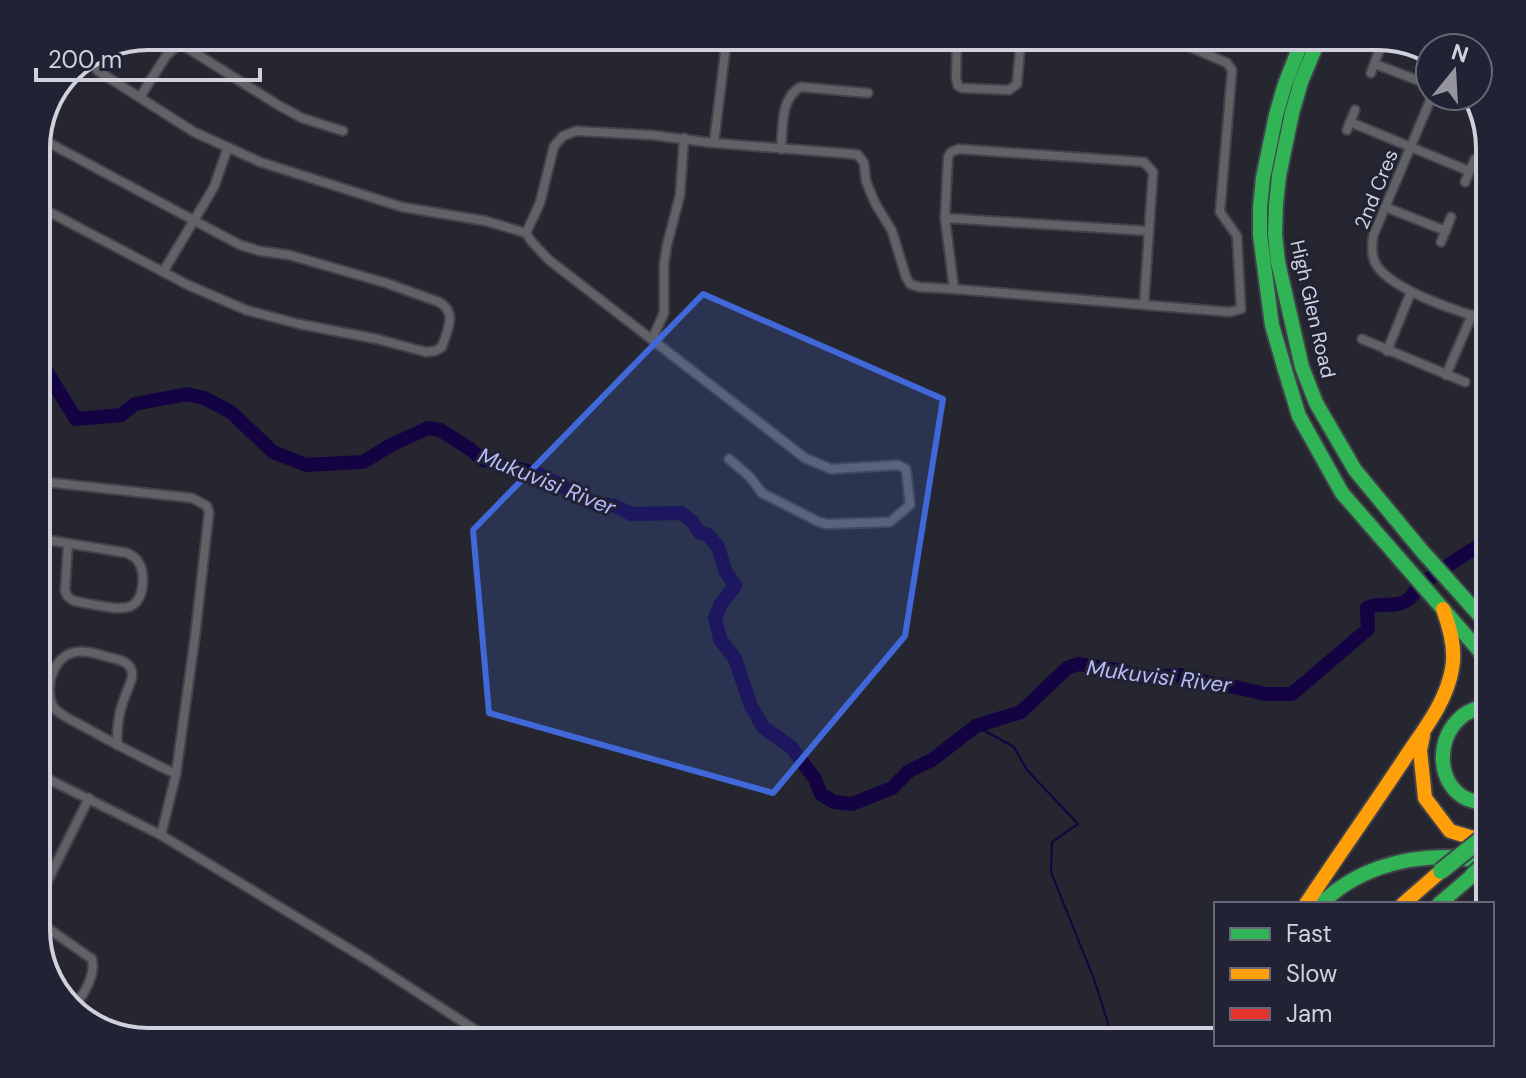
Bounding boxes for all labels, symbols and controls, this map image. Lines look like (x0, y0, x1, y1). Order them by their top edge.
scale bar (36, 32, 260, 82)
north arrow (1414, 32, 1494, 112)
text: N (1448, 37, 1472, 70)
text: 200 m (48, 44, 122, 75)
street label: 2nd Cres (1348, 145, 1404, 233)
street label: High Glen Road (1285, 238, 1341, 380)
water label: Mukuvisi River (474, 441, 620, 522)
water label: Mukuvisi River (1085, 653, 1234, 700)
legend (1214, 902, 1494, 1046)
text: Fast (1286, 918, 1332, 949)
text: Slow (1286, 958, 1337, 989)
text: Jam (1286, 998, 1332, 1029)

